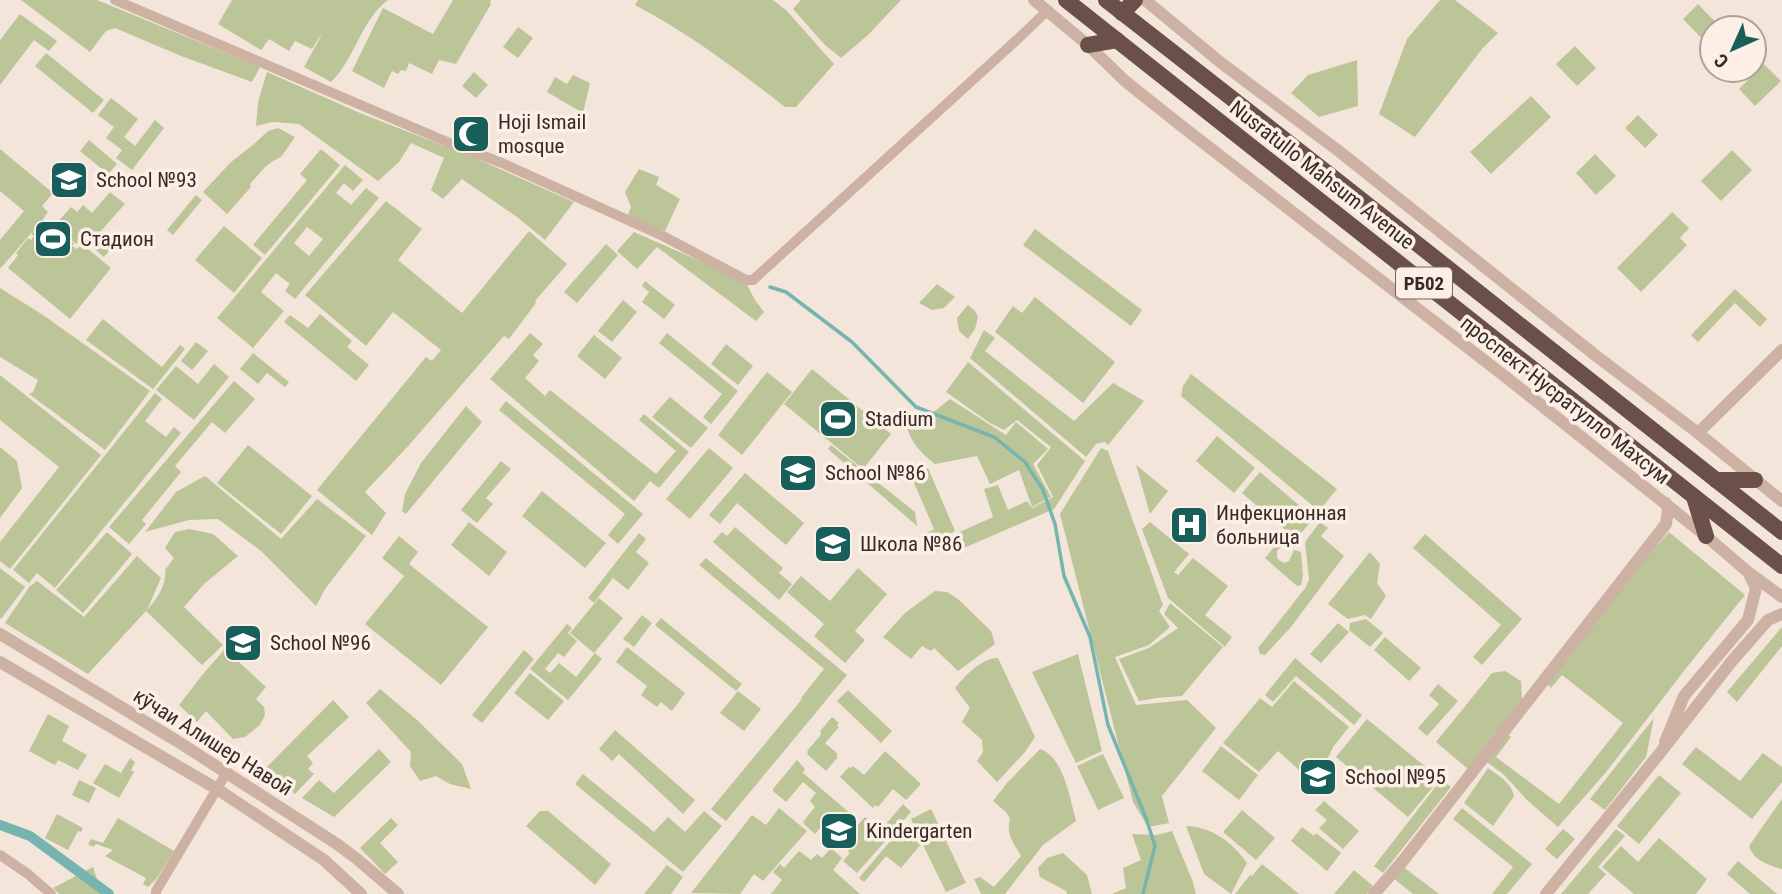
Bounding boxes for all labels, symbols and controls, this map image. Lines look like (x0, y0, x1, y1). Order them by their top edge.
north arrow (1698, 14, 1768, 84)
text: С (1709, 49, 1733, 73)
street label: Nusratullo Mahsum Avenue (1225, 96, 1419, 254)
place label: Hoji Ismail mosque (498, 110, 586, 158)
mosque icon: Hoji Ismail mosque (450, 113, 492, 155)
school or university icon: School №93 (48, 159, 90, 201)
place label: School №93 (96, 168, 197, 192)
sports icon: Стадион (32, 218, 74, 260)
place label: Стадион (80, 227, 154, 251)
road number: РБ02 (1396, 268, 1452, 298)
street label: проспект Нусратулло Махсум (1456, 311, 1674, 489)
sports icon: Stadium (817, 398, 859, 440)
place label: Stadium (865, 407, 933, 431)
school or university icon: School №86 (777, 452, 819, 494)
place label: School №86 (825, 461, 926, 485)
place label: Инфекционная больница (1216, 501, 1347, 549)
hospital icon: Инфекционная больница (1168, 504, 1210, 546)
school or university icon: Школа №86 (812, 523, 854, 565)
place label: Школа №86 (860, 532, 962, 556)
school or university icon: School №96 (222, 622, 264, 664)
place label: School №96 (270, 631, 371, 655)
street label: кӯчаи Алишер Навоӣ (129, 683, 297, 801)
school or university icon: School №95 (1297, 756, 1339, 798)
place label: School №95 (1345, 765, 1446, 789)
school or university icon: Kindergarten (818, 810, 860, 852)
place label: Kindergarten (866, 819, 972, 843)

